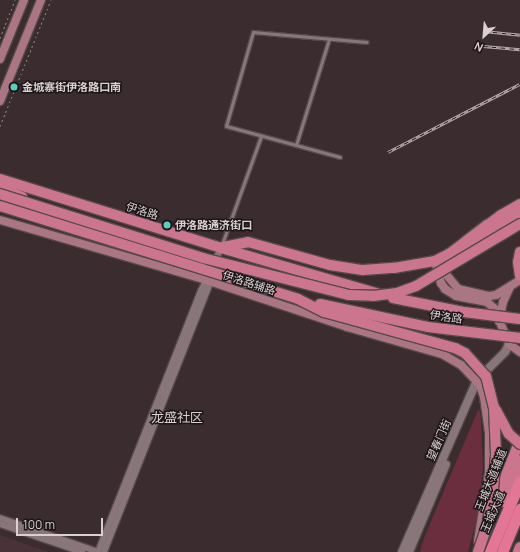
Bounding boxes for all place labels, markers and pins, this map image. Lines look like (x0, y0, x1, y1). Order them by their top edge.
place label: 金城寨街伊洛路口南 (22, 80, 121, 94)
marker: 金城寨街伊洛路口南 (9, 82, 19, 92)
place label: 伊洛路通济街口 (175, 218, 252, 232)
marker: 伊洛路通济街口 (162, 220, 172, 230)

